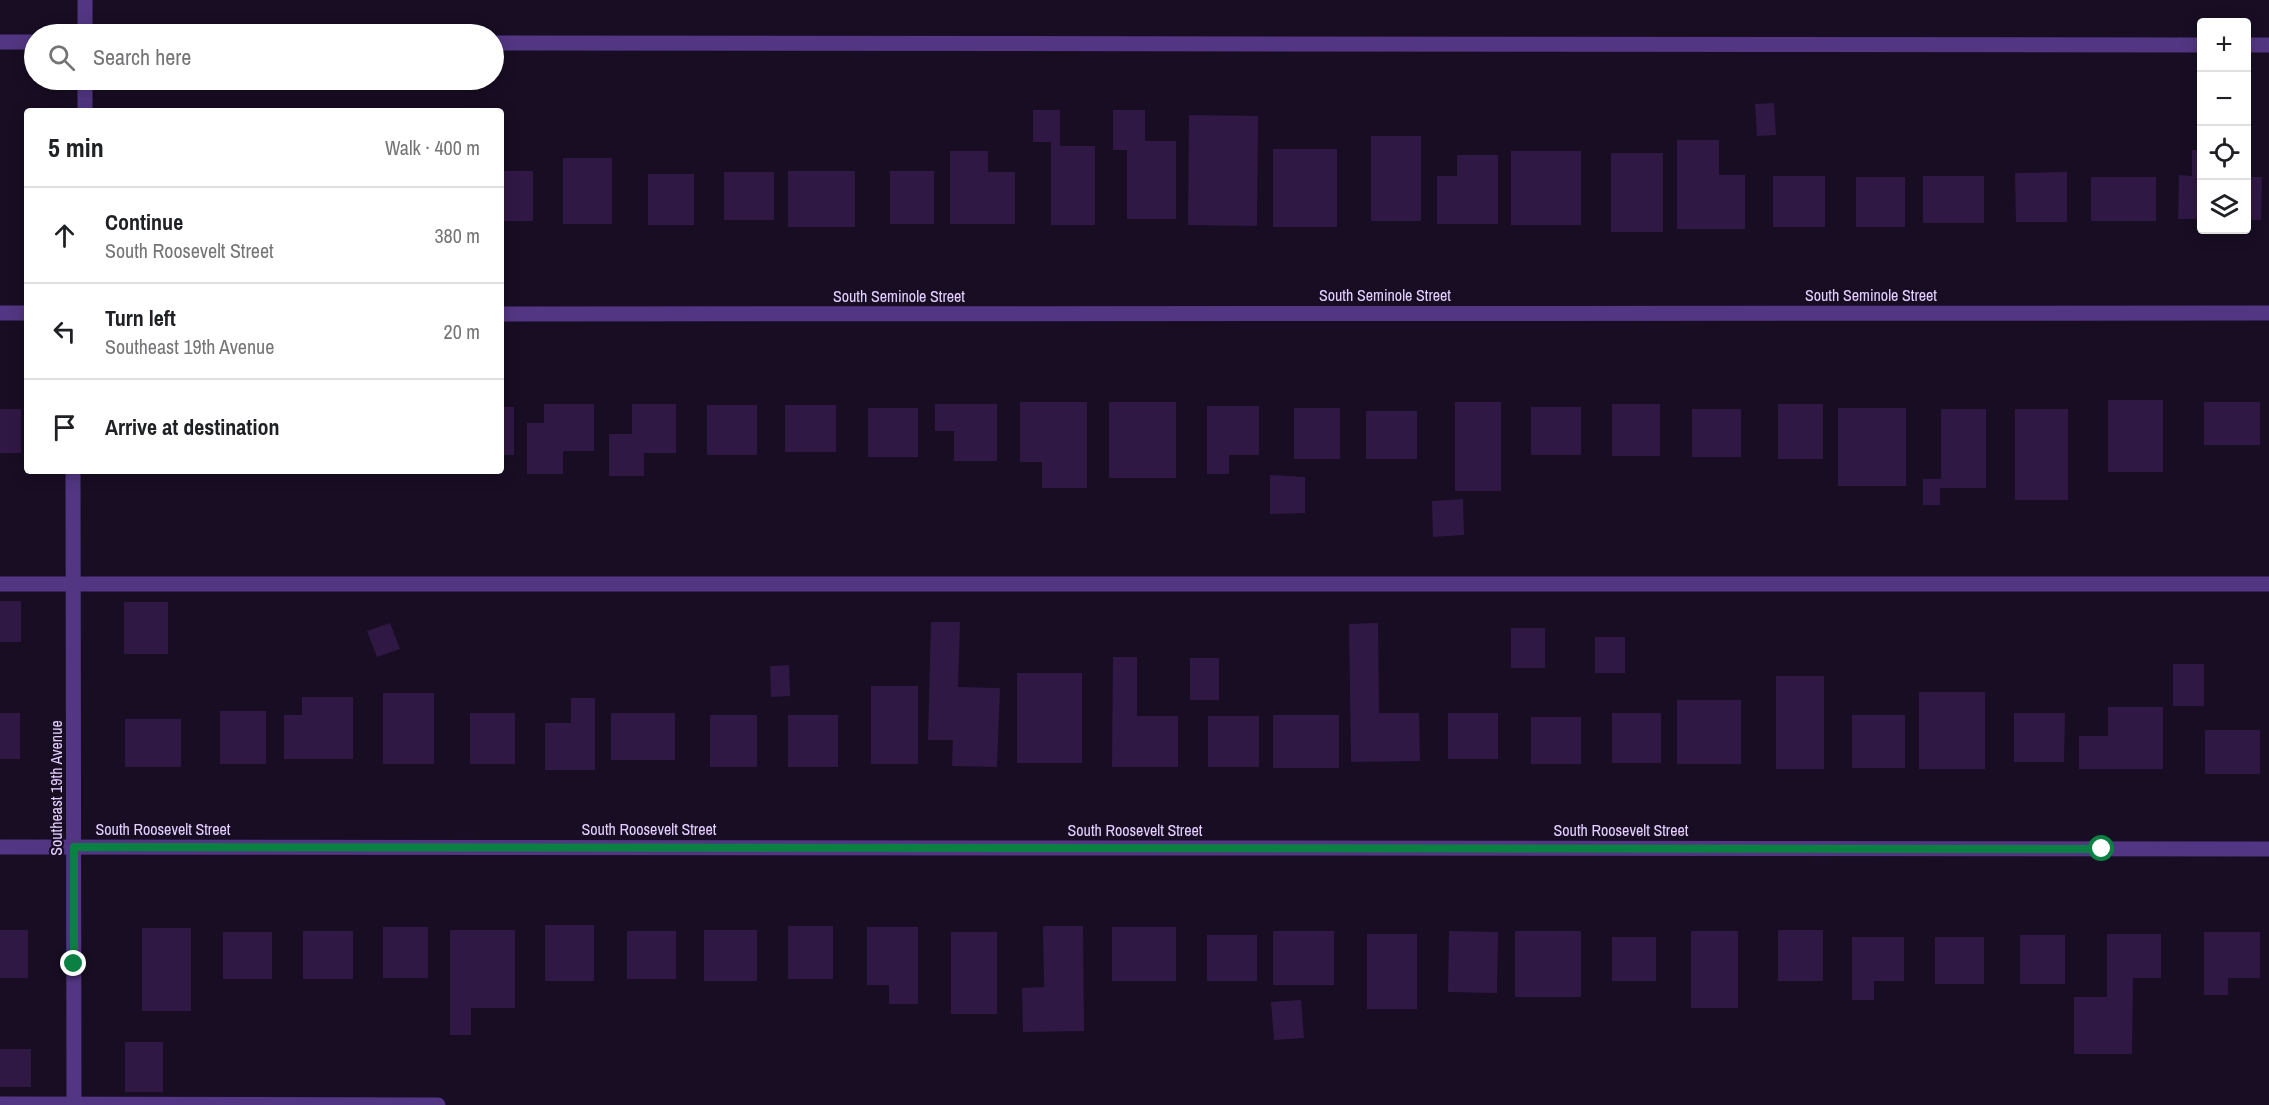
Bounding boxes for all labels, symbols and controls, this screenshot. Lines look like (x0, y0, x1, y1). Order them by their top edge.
map controls (2197, 18, 2251, 234)
button: + (2197, 18, 2251, 72)
search box (24, 24, 504, 90)
icon: search (45, 41, 78, 74)
text: Search here (93, 42, 191, 72)
button: − (2197, 72, 2251, 126)
button: locate (2197, 126, 2251, 180)
text: 5 min (48, 130, 104, 165)
text: Walk · 400 m (385, 134, 480, 161)
button: layers (2197, 180, 2251, 234)
text: Continue (105, 207, 183, 237)
icon: ahead (48, 219, 81, 252)
text: 380 m (434, 222, 480, 249)
text: South Roosevelt Street (105, 237, 274, 264)
street label: South Seminole Street (1319, 284, 1451, 306)
street label: South Seminole Street (1805, 284, 1937, 306)
street label: South Seminole Street (833, 285, 965, 307)
text: Turn left (105, 303, 176, 333)
icon: left (48, 315, 81, 348)
text: 20 m (444, 318, 480, 345)
text: Southeast 19th Avenue (105, 333, 274, 360)
icon: arrive (48, 411, 81, 444)
text: Arrive at destination (105, 412, 279, 442)
street label: Southeast 19th Avenue (45, 720, 67, 856)
street label: South Roosevelt Street (96, 818, 231, 840)
street label: South Roosevelt Street (582, 818, 717, 840)
street label: South Roosevelt Street (1068, 819, 1203, 841)
street label: South Roosevelt Street (1554, 819, 1689, 841)
route start (2088, 835, 2114, 861)
route end (60, 950, 86, 976)

